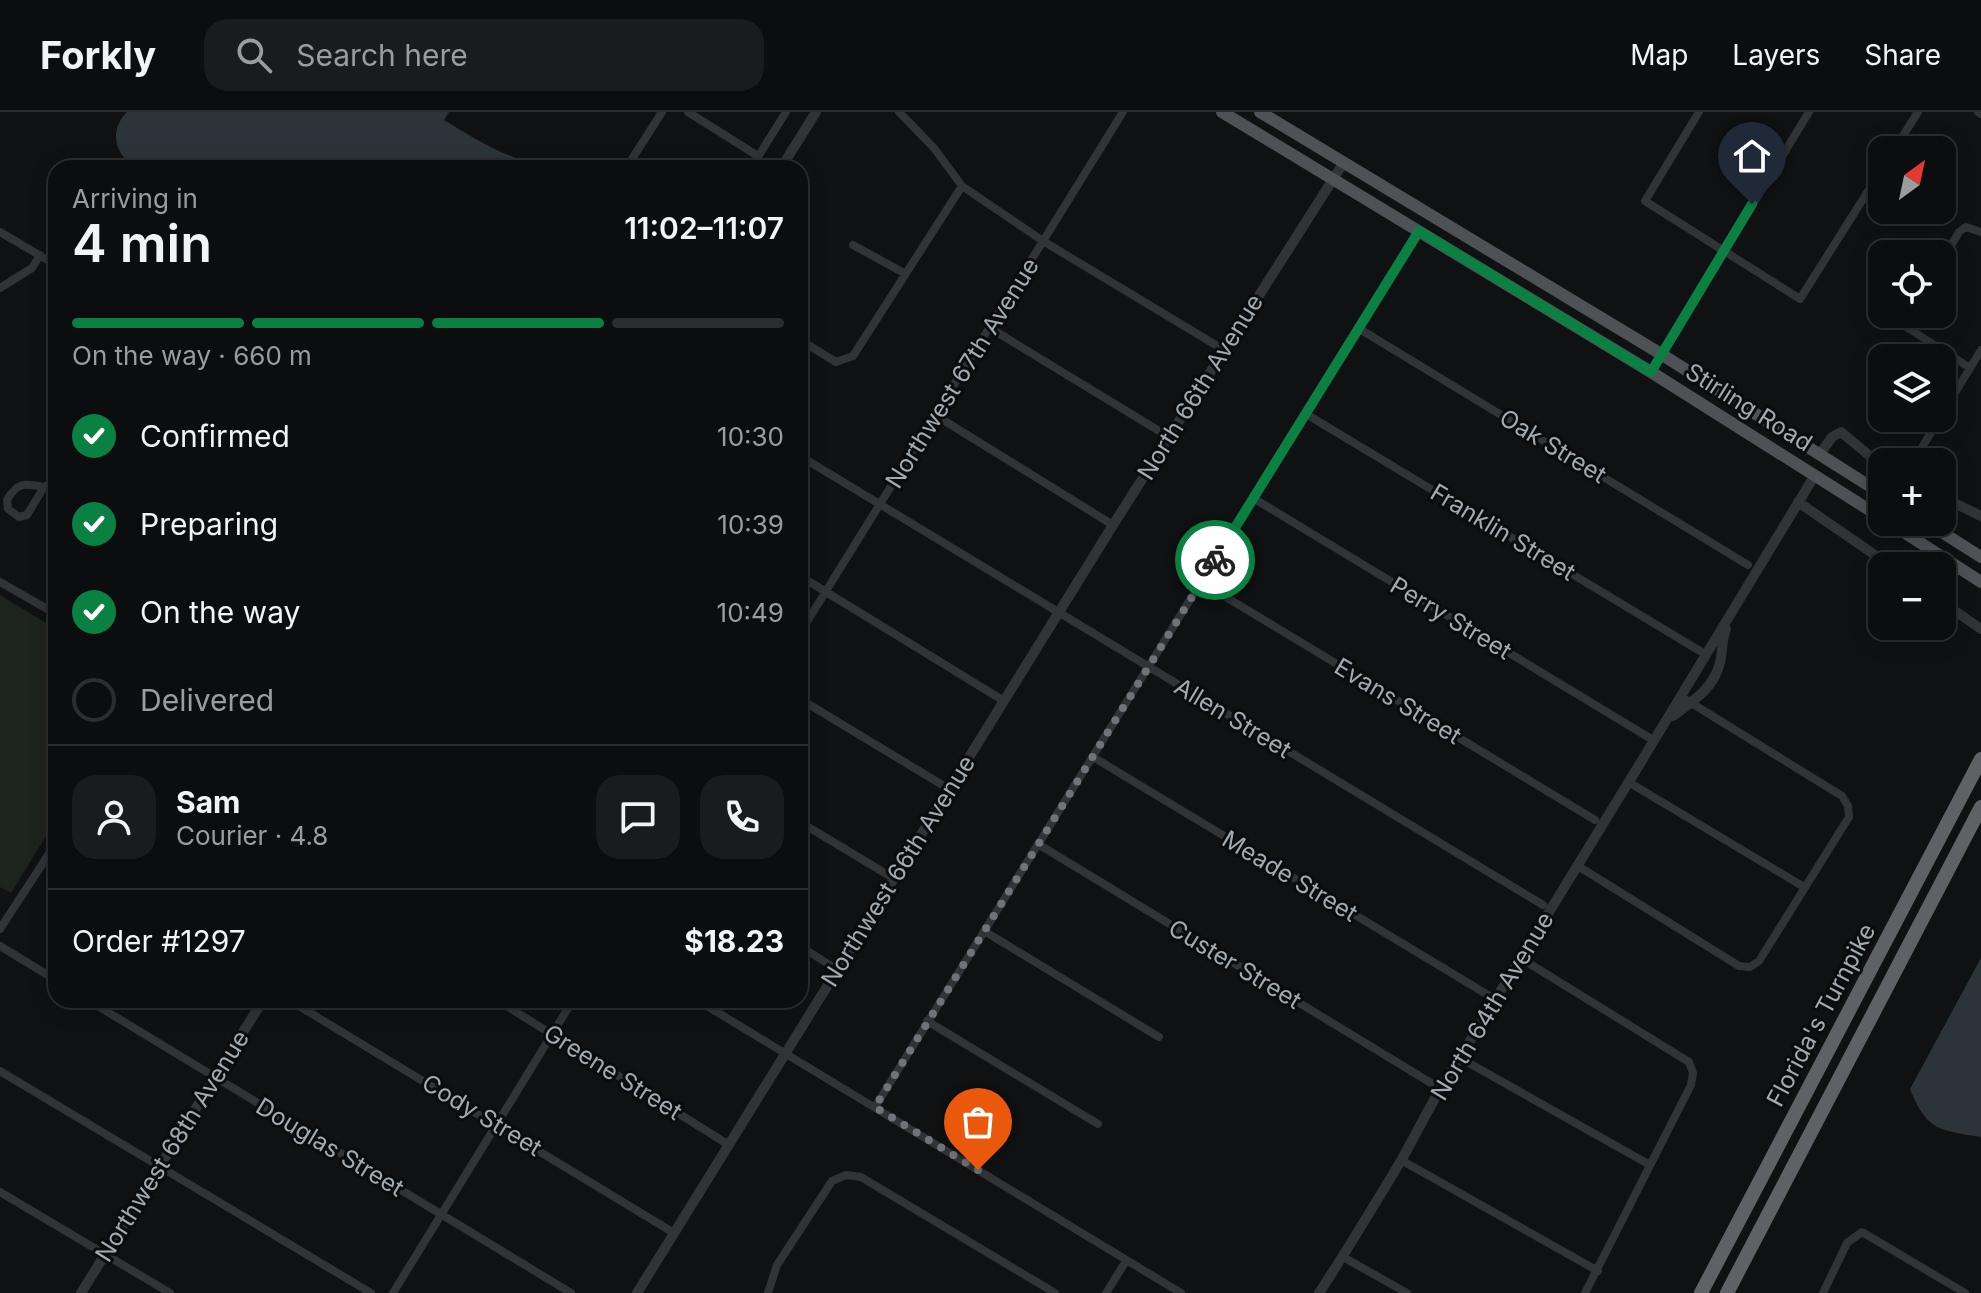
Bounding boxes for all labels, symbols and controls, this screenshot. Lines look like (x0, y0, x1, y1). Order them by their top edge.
search box (204, 19, 764, 91)
text: Forkly (40, 32, 156, 78)
icon: search (232, 33, 276, 77)
text: Search here (296, 37, 468, 73)
text: Map (1630, 38, 1688, 72)
text: Layers (1732, 38, 1820, 72)
text: Share (1864, 38, 1941, 72)
pin (1718, 122, 1786, 204)
icon: home (1730, 134, 1774, 178)
north arrow (1868, 136, 1956, 224)
map controls (1868, 136, 1956, 640)
text: Arriving in (72, 183, 198, 214)
text: 11:02–11:07 (624, 210, 784, 246)
text: 4 min (72, 212, 212, 275)
button: locate (1868, 240, 1956, 328)
street label: Northwest 67th Avenue (879, 253, 1045, 493)
street label: North 66th Avenue (1131, 289, 1269, 485)
text: On the way · 660 m (72, 340, 312, 371)
button: layers (1868, 344, 1956, 432)
street label: Stirling Road (1680, 357, 1818, 457)
street label: Oak Street (1494, 403, 1612, 489)
icon: check (72, 414, 116, 458)
text: Confirmed (140, 418, 290, 454)
text: 10:30 (717, 421, 784, 452)
button: + (1868, 448, 1956, 536)
street label: Franklin Street (1425, 477, 1581, 587)
icon: check (72, 502, 116, 546)
text: Preparing (140, 506, 278, 542)
text: 10:39 (717, 509, 784, 540)
courier (1175, 520, 1255, 600)
icon: bike (1193, 538, 1237, 582)
button: − (1868, 552, 1956, 640)
street label: Perry Street (1385, 571, 1517, 666)
icon: check (72, 590, 116, 634)
text: On the way (140, 594, 300, 630)
text: 10:49 (717, 597, 784, 628)
street label: Evans Street (1329, 652, 1467, 750)
street label: Allen Street (1169, 672, 1297, 764)
text: Delivered (140, 682, 274, 718)
street label: Northwest 66th Avenue (815, 750, 981, 992)
button: person (72, 775, 156, 859)
button: chat (596, 775, 680, 859)
button: phone (700, 775, 784, 859)
text: Sam (176, 784, 240, 820)
text: Courier · 4.8 (176, 820, 328, 851)
street label: Meade Street (1217, 824, 1363, 928)
street label: North 64th Avenue (1424, 907, 1560, 1105)
street label: Custer Street (1163, 913, 1307, 1015)
street label: Florida's Turnpike (1761, 919, 1881, 1111)
text: Order #1297 (72, 923, 246, 959)
text: $18.23 (684, 923, 784, 959)
street label: Greene Street (539, 1018, 687, 1126)
street label: Northwest 68th Avenue (89, 1025, 255, 1267)
street label: Cody Street (417, 1068, 547, 1162)
pin (944, 1088, 1012, 1170)
street label: Douglas Street (251, 1092, 409, 1203)
icon: bag (956, 1100, 1000, 1144)

